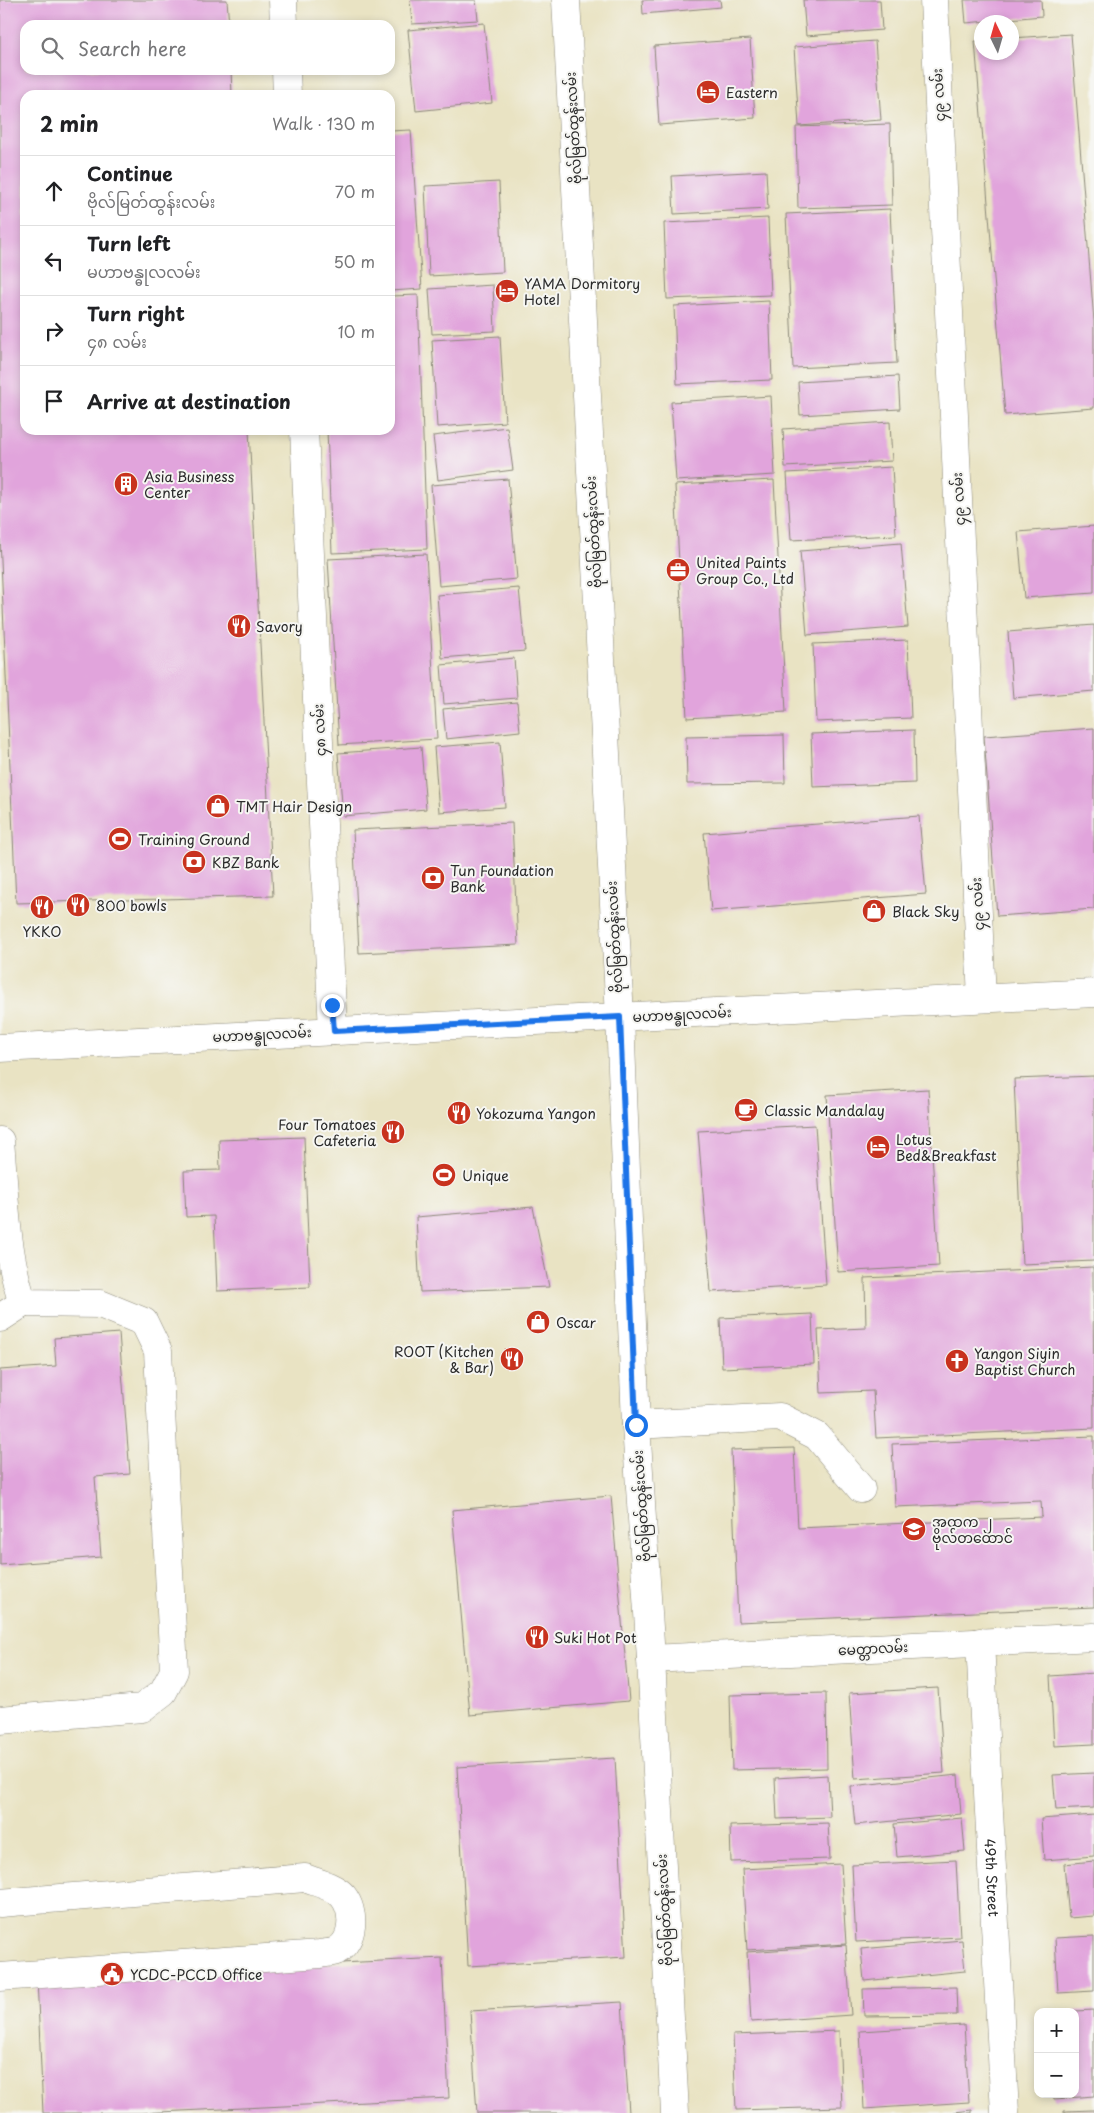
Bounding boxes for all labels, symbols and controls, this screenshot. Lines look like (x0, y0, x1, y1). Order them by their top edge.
north arrow (974, 15, 1019, 60)
search box (20, 20, 395, 75)
icon: search (38, 34, 66, 62)
text: Search here (78, 34, 187, 62)
street label: ၄၉ လမ်း (926, 68, 952, 122)
street label: ဗိုလ်မြတ်ထွန်းလမ်း (560, 71, 588, 185)
hotel icon: Eastern (695, 79, 721, 105)
place label: Eastern (726, 82, 778, 103)
text: 2 min (40, 107, 99, 139)
text: Walk · 130 m (272, 111, 375, 135)
text: Continue (87, 159, 173, 187)
icon: ahead (40, 177, 68, 205)
text: 70 m (335, 179, 375, 203)
text: ဗိုလ်မြတ်ထွန်းလမ်း (87, 189, 215, 213)
text: Turn left (87, 229, 171, 257)
icon: left (40, 247, 68, 275)
text: 50 m (334, 249, 375, 273)
text: မဟာဗန္ဓုလလမ်း (87, 259, 201, 283)
place label: YAMA Dormitory Hotel (524, 273, 640, 310)
hotel icon: YAMA Dormitory Hotel (494, 278, 520, 304)
text: Turn right (87, 299, 185, 327)
icon: right (40, 317, 68, 345)
text: 10 m (338, 319, 375, 343)
text: ၄၈ လမ်း (87, 329, 147, 353)
icon: arrive (40, 387, 68, 415)
text: Arrive at destination (87, 387, 291, 415)
place label: Asia Business Center (144, 466, 235, 503)
building icon: Asia Business Center (113, 471, 139, 497)
street label: ၄၉ လမ်း (946, 472, 972, 526)
street label: ဗိုလ်မြတ်ထွန်းလမ်း (580, 475, 608, 589)
place label: United Paints Group Co., Ltd (696, 552, 794, 589)
office icon: United Paints Group Co., Ltd (665, 557, 691, 583)
restaurant icon: Savory (226, 613, 252, 639)
place label: Savory (256, 616, 303, 637)
street label: ၄၈ လမ်း (307, 703, 333, 757)
shop icon: TMT Hair Design (205, 793, 231, 819)
place label: TMT Hair Design (236, 796, 352, 817)
sports icon: Training Ground (107, 826, 133, 852)
place label: Training Ground (138, 829, 250, 850)
bank icon: KBZ Bank (181, 849, 207, 875)
place label: KBZ Bank (212, 852, 280, 873)
place label: Tun Foundation Bank (450, 860, 554, 897)
bank icon: Tun Foundation Bank (420, 865, 446, 891)
street label: ၄၉ လမ်း (965, 877, 991, 931)
street label: ဗိုလ်မြတ်ထွန်းလမ်း (601, 880, 629, 994)
restaurant icon: 800 bowls (65, 892, 91, 918)
restaurant icon: YKKO (29, 894, 55, 920)
place label: 800 bowls (96, 895, 167, 916)
shop icon: Black Sky (861, 898, 887, 924)
place label: Black Sky (892, 901, 959, 922)
place label: YKKO (23, 921, 61, 942)
route end (321, 994, 344, 1017)
street label: မဟာဗန္ဓုလလမ်း (632, 1001, 732, 1029)
street label: မဟာဗန္ဓုလလမ်း (212, 1021, 312, 1049)
cafe icon: Classic Mandalay (733, 1097, 759, 1123)
restaurant icon: Yokozuma Yangon (446, 1100, 472, 1126)
place label: Classic Mandalay (764, 1100, 885, 1121)
place label: Yokozuma Yangon (476, 1103, 596, 1124)
place label: Four Tomatoes Cafeteria (278, 1114, 376, 1151)
restaurant icon: Four Tomatoes Cafeteria (380, 1119, 406, 1145)
place label: Lotus Bed&Breakfast (896, 1129, 997, 1166)
hotel icon: Lotus Bed&Breakfast (865, 1134, 891, 1160)
sports icon: Unique (431, 1162, 457, 1188)
place label: Unique (462, 1165, 509, 1186)
shop icon: Oscar (525, 1309, 551, 1335)
place label: Oscar (556, 1312, 596, 1333)
place label: ROOT (Kitchen & Bar) (394, 1341, 494, 1378)
place label: Yangon Siyin Baptist Church (974, 1343, 1075, 1380)
restaurant icon: ROOT (Kitchen & Bar) (499, 1346, 525, 1372)
church icon: Yangon Siyin Baptist Church (944, 1348, 970, 1374)
route start (625, 1414, 648, 1437)
street label: ဗိုလ်မြတ်ထွန်းလမ်း (627, 1449, 657, 1563)
place label: အထက ၂ ဗိုလ်တထောင် (932, 1511, 1013, 1550)
school or university icon: အထက ၂ ဗိုလ်တထောင် (901, 1516, 927, 1542)
restaurant icon: Suki Hot Pot (524, 1624, 550, 1650)
place label: Suki Hot Pot (554, 1627, 637, 1648)
street label: မေတ္တာလမ်း (837, 1636, 909, 1662)
street label: 49th Street (980, 1838, 1005, 1917)
street label: ဗိုလ်မြတ်ထွန်းလမ်း (651, 1853, 679, 1967)
public building icon: YCDC-PCCD Office (99, 1961, 125, 1987)
place label: YCDC-PCCD Office (130, 1964, 263, 1985)
map controls (1034, 2008, 1079, 2098)
button: + (1034, 2008, 1079, 2053)
button: − (1034, 2053, 1079, 2098)

